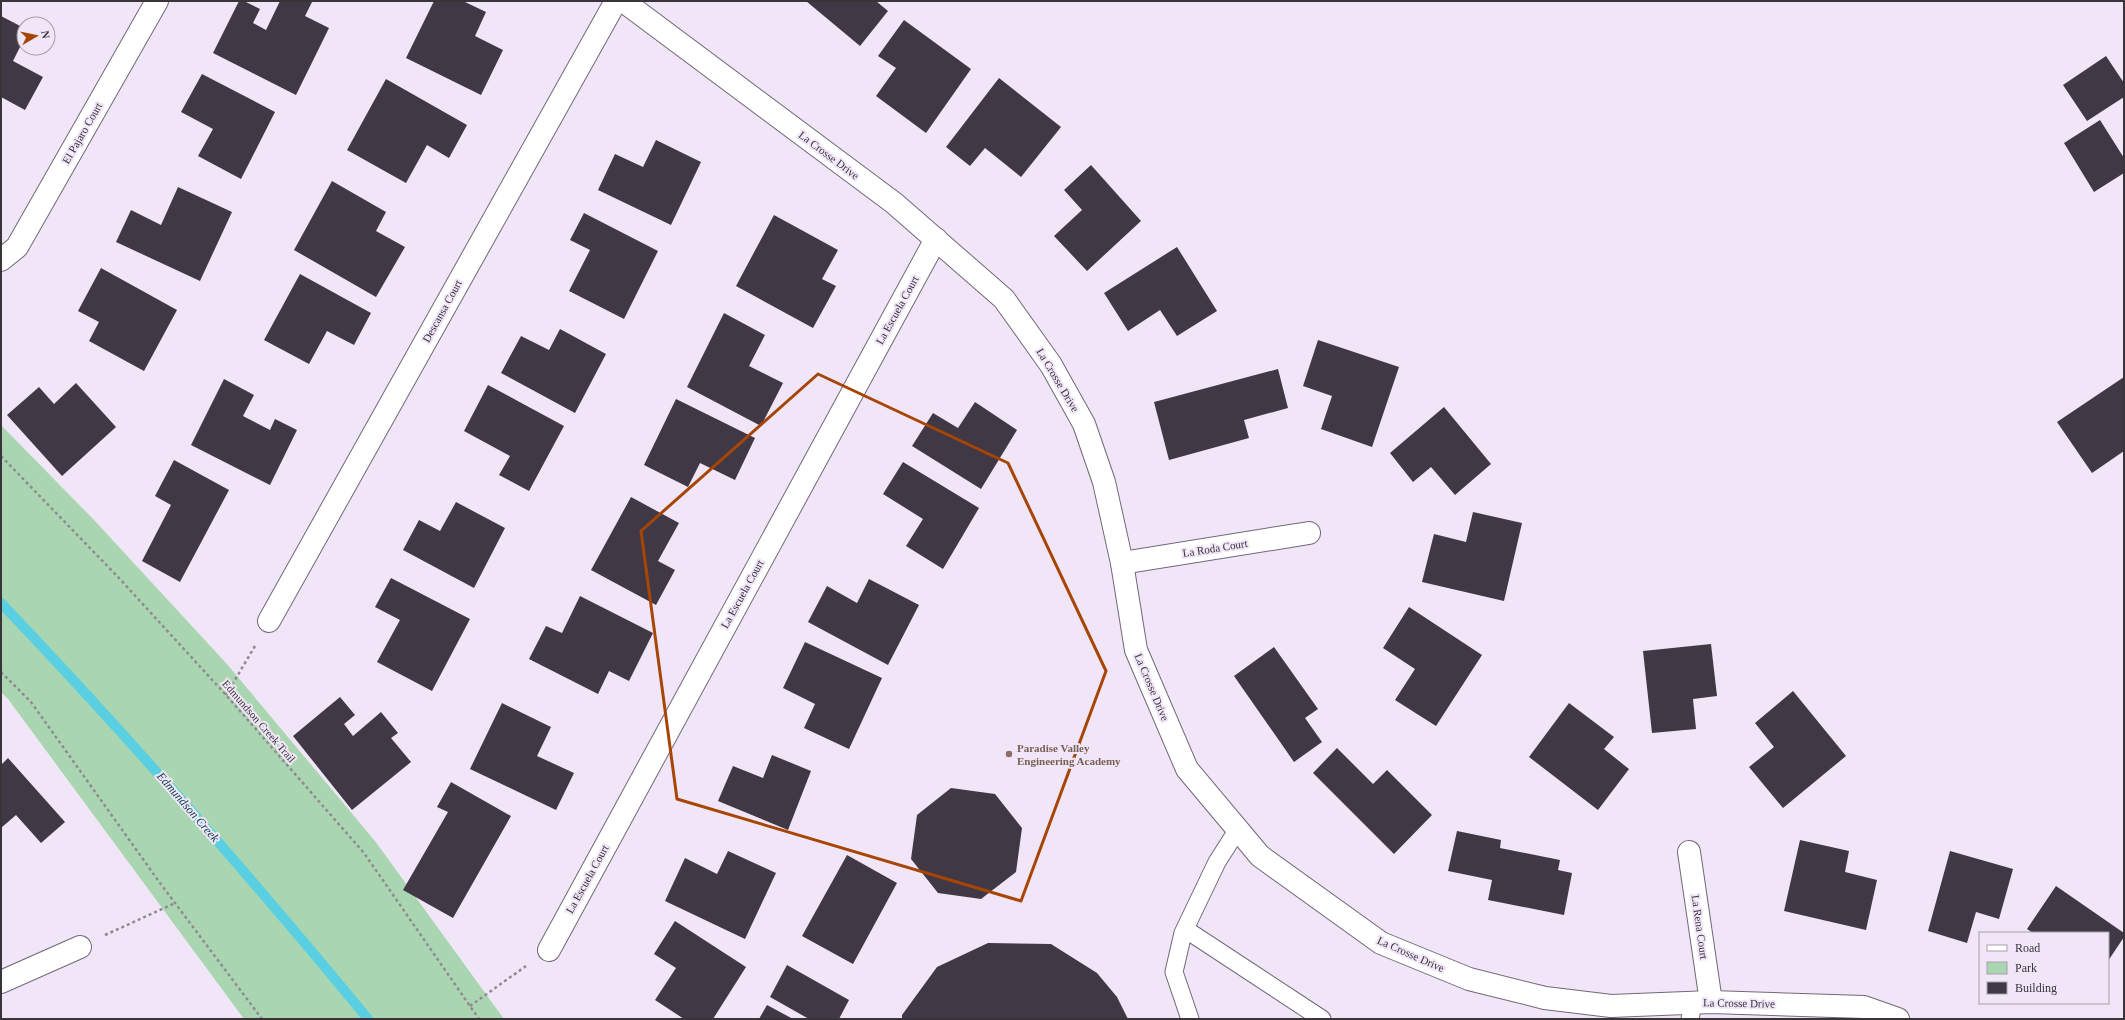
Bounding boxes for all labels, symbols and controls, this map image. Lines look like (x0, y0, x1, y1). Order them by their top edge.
north arrow (16, 16, 56, 56)
text: N (39, 30, 52, 39)
street label: El Pajaro Court (60, 100, 104, 166)
street label: La Crosse Drive (797, 129, 861, 182)
street label: La Escuela Court (873, 274, 921, 346)
street label: Descansa Court (420, 278, 464, 344)
street label: La Crosse Drive (1034, 346, 1082, 414)
street label: La Roda Court (1182, 537, 1248, 559)
street label: La Escuela Court (718, 558, 766, 630)
street label: La Crosse Drive (1132, 651, 1172, 723)
street label: Edmundson Creek Trail (220, 677, 298, 765)
place label: Paradise Valley Engineering Academy (1017, 742, 1121, 767)
marker: Paradise Valley Engineering Academy (1004, 749, 1014, 759)
water label: Edmundson Creek (153, 768, 223, 845)
street label: La Escuela Court (563, 843, 611, 915)
street label: La Rena Court (1690, 894, 1710, 960)
legend (1979, 932, 2109, 1004)
street label: La Crosse Drive (1376, 934, 1446, 974)
text: Road (2015, 941, 2040, 955)
text: Park (2015, 961, 2037, 975)
text: Building (2015, 981, 2057, 995)
street label: La Crosse Drive (1703, 996, 1775, 1010)

